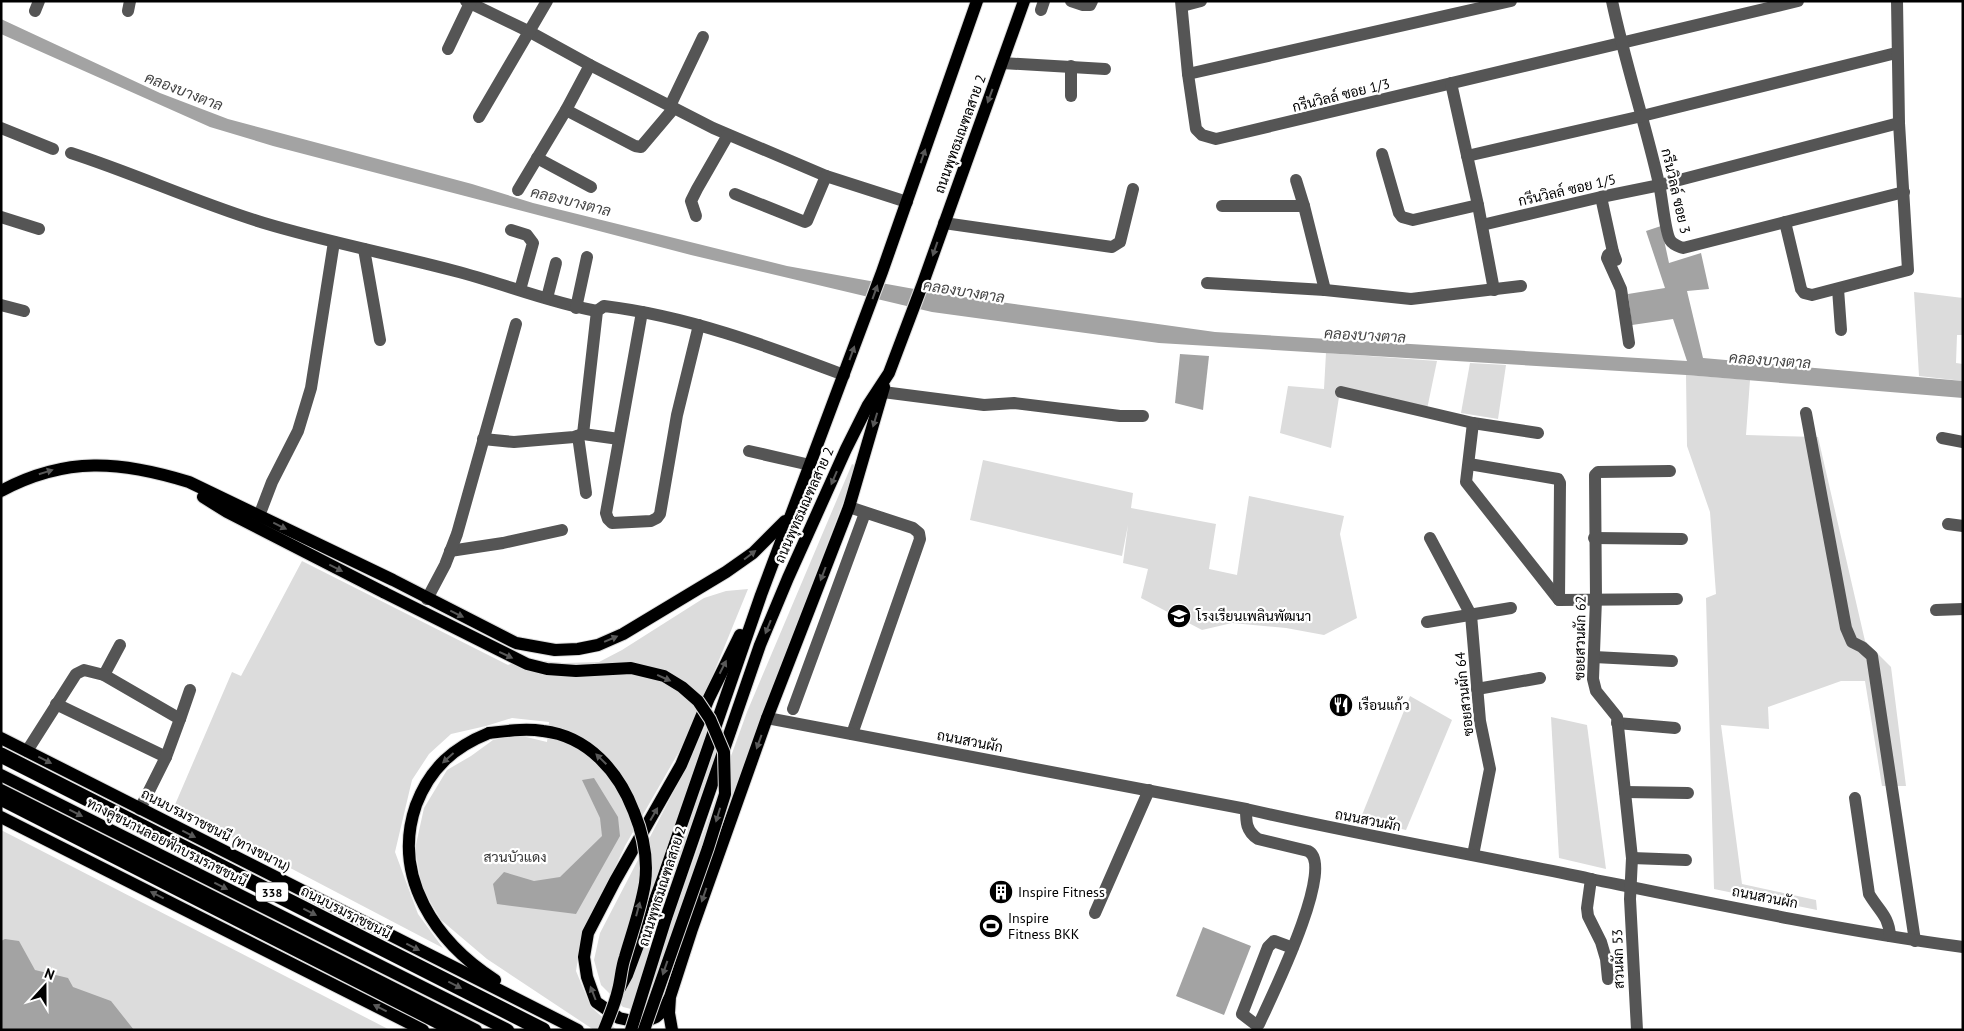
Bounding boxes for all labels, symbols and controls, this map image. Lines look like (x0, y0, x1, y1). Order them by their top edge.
water label: คลองบางตาล (142, 67, 226, 115)
street label: ถนนพุทธมณฑลสาย 2 (930, 72, 991, 196)
street label: กรีนวิลล์ ซอย 1/3 (1290, 74, 1392, 116)
one-way arrow (986, 89, 993, 104)
street label: กรีนวิลล์ ซอย 3 (1657, 147, 1695, 235)
one-way arrow (919, 148, 927, 163)
street label: กรีนวิลล์ ซอย 1/5 (1516, 170, 1618, 210)
water label: คลองบางตาล (529, 182, 613, 220)
one-way arrow (931, 242, 938, 257)
water label: คลองบางตาล (922, 275, 1006, 307)
one-way arrow (871, 284, 879, 299)
water label: คลองบางตาล (1323, 323, 1407, 347)
one-way arrow (848, 345, 856, 360)
water label: คลองบางตาล (1728, 348, 1812, 372)
one-way arrow (870, 412, 878, 427)
street label: ถนนพุทธมณฑลสาย 2 (770, 444, 839, 566)
one-way arrow (39, 467, 54, 475)
one-way arrow (829, 471, 837, 485)
one-way arrow (273, 523, 287, 531)
one-way arrow (743, 550, 756, 561)
one-way arrow (329, 564, 344, 572)
one-way arrow (819, 567, 827, 582)
street label: ซอยสวนผัก 62 (1570, 595, 1590, 681)
school or university icon: โรงเรียนเพลินพัฒนา (1166, 603, 1192, 629)
place label: โรงเรียนเพลินพัฒนา (1195, 607, 1311, 625)
one-way arrow (450, 610, 464, 618)
one-way arrow (763, 620, 771, 634)
one-way arrow (604, 635, 618, 643)
one-way arrow (499, 651, 513, 659)
street label: ซอยสวนผัก 64 (1451, 651, 1477, 737)
one-way arrow (719, 660, 727, 675)
one-way arrow (657, 674, 671, 682)
restaurant icon: เรือนแก้ว (1328, 692, 1354, 718)
place label: เรือนแก้ว (1358, 696, 1410, 714)
street label: ถนนสวนผัก (935, 726, 1005, 756)
one-way arrow (755, 735, 763, 750)
one-way arrow (443, 752, 455, 764)
one-way arrow (595, 753, 607, 765)
one-way arrow (38, 756, 52, 764)
street label: ถนนบรมราชชนนี (ทางขนาน) (138, 784, 294, 876)
street label: ทางคู่ขนานลอยฟ้าบรมราชชนนี (83, 794, 250, 891)
street label: ถนนสวนผัก (1333, 805, 1403, 835)
one-way arrow (650, 807, 658, 822)
one-way arrow (714, 807, 722, 822)
one-way arrow (69, 809, 83, 817)
street label: ถนนพุทธมณฑลสาย 2 (634, 824, 691, 949)
one-way arrow (182, 830, 197, 838)
park label: สวนบัวแดง (483, 848, 547, 866)
building icon: Inspire Fitness (988, 879, 1014, 905)
one-way arrow (214, 882, 228, 890)
road number: 338 (256, 882, 288, 902)
street label: ถนนบรมราชชนนี (298, 882, 394, 942)
street label: ถนนสวนผัก (1730, 882, 1800, 912)
place label: Inspire Fitness (1018, 883, 1105, 901)
one-way arrow (700, 888, 708, 903)
one-way arrow (149, 891, 164, 899)
one-way arrow (634, 902, 642, 917)
one-way arrow (303, 908, 317, 916)
place label: Inspire Fitness BKK (1008, 909, 1080, 943)
sports icon: Inspire Fitness BKK (978, 913, 1004, 939)
street label: สวนผัก 53 (1608, 929, 1628, 989)
one-way arrow (406, 943, 420, 951)
north arrow (20, 961, 70, 1011)
one-way arrow (661, 961, 668, 976)
text: N (42, 964, 57, 984)
one-way arrow (448, 981, 462, 989)
one-way arrow (589, 985, 597, 1000)
one-way arrow (373, 1004, 387, 1012)

